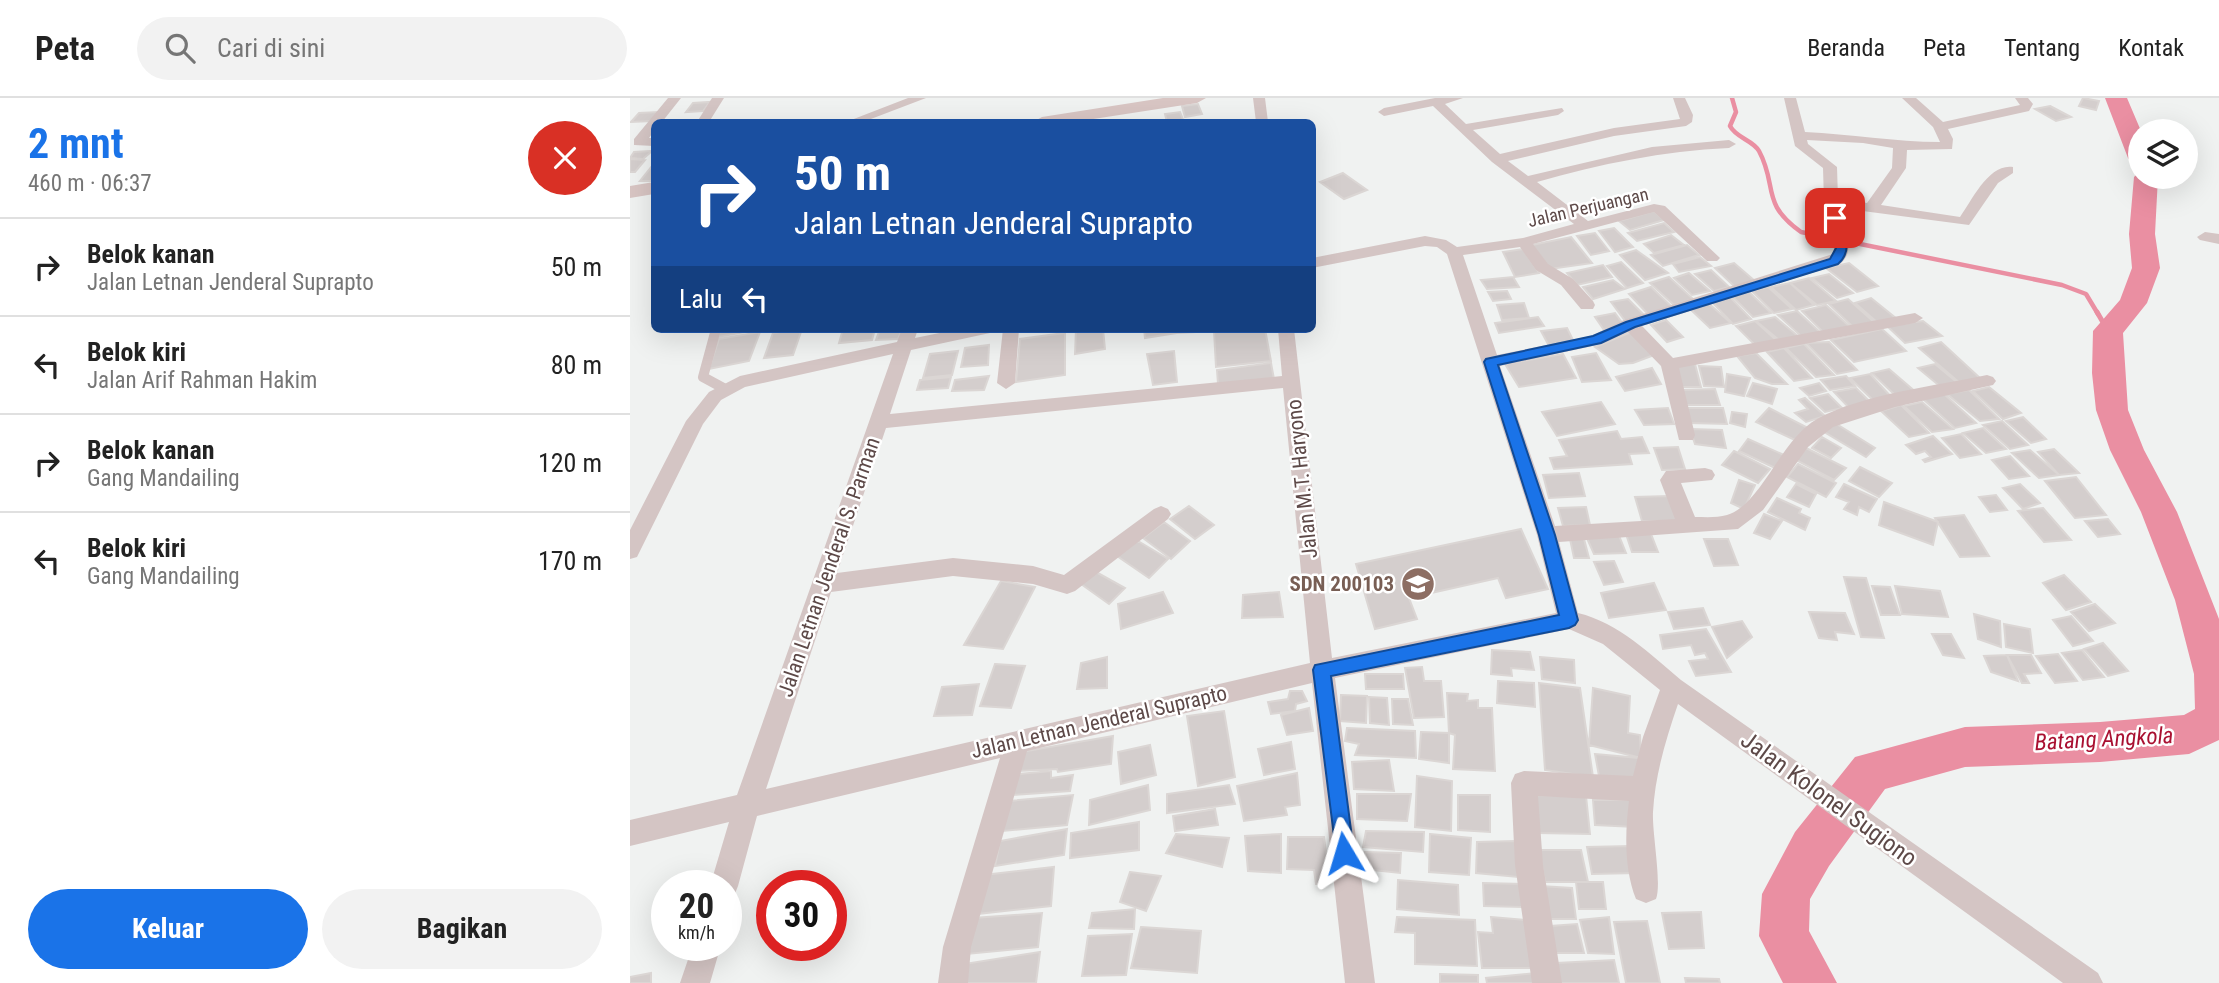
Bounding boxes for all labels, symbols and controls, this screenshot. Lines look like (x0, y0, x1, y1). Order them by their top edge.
search box (137, 17, 627, 80)
text: Peta (35, 29, 95, 68)
icon: search (161, 29, 199, 67)
text: Cari di sini (217, 33, 325, 63)
text: Beranda (1807, 34, 1885, 62)
text: Peta (1923, 34, 1966, 62)
text: Tentang (2004, 34, 2080, 62)
text: Kontak (2118, 34, 2184, 62)
text: 2 mnt (28, 119, 124, 168)
map controls (2128, 119, 2198, 189)
button: layers (2128, 119, 2198, 189)
button: close (528, 121, 602, 195)
text: 50 m (794, 145, 891, 202)
icon: right (679, 147, 770, 238)
text: 460 m · 06:37 (28, 170, 152, 197)
street label: Jalan Perjuangan (1526, 183, 1650, 231)
pin (1805, 188, 1865, 248)
icon: arrive (1816, 199, 1854, 237)
text: Jalan Letnan Jenderal Suprapto (794, 204, 1193, 242)
text: Belok kanan (87, 239, 214, 269)
icon: right (28, 248, 66, 286)
text: 50 m (551, 252, 602, 282)
text: Jalan Letnan Jenderal Suprapto (87, 269, 374, 296)
icon: left (736, 280, 774, 318)
text: Lalu (679, 284, 722, 314)
text: Belok kiri (87, 337, 186, 367)
icon: left (28, 346, 66, 384)
text: 80 m (551, 350, 602, 380)
text: Jalan Arif Rahman Hakim (87, 367, 317, 394)
street label: Jalan M.T. Haryono (1282, 398, 1322, 560)
street label: Jalan Letnan Jenderal S. Parman (773, 434, 885, 700)
text: Belok kanan (87, 435, 214, 465)
icon: right (28, 444, 66, 482)
text: 120 m (538, 448, 602, 478)
text: Gang Mandailing (87, 465, 240, 492)
text: Belok kiri (87, 533, 186, 563)
icon: left (28, 542, 66, 580)
text: 170 m (538, 546, 602, 576)
text: Gang Mandailing (87, 563, 240, 590)
school or university icon: SDN 200103 (1399, 565, 1437, 603)
place label: SDN 200103 (1289, 572, 1394, 596)
street label: Jalan Letnan Jenderal Suprapto (969, 681, 1229, 763)
water label: Batang Angkola (2034, 722, 2174, 756)
street label: Jalan Kolonel Sugiono (1736, 726, 1922, 872)
position arrow (1307, 816, 1381, 890)
speed limit sign: 30 (756, 870, 847, 961)
text: 20 (679, 886, 714, 927)
button: Keluar (28, 889, 308, 969)
button: Bagikan (322, 889, 602, 969)
text: km/h (678, 922, 715, 943)

